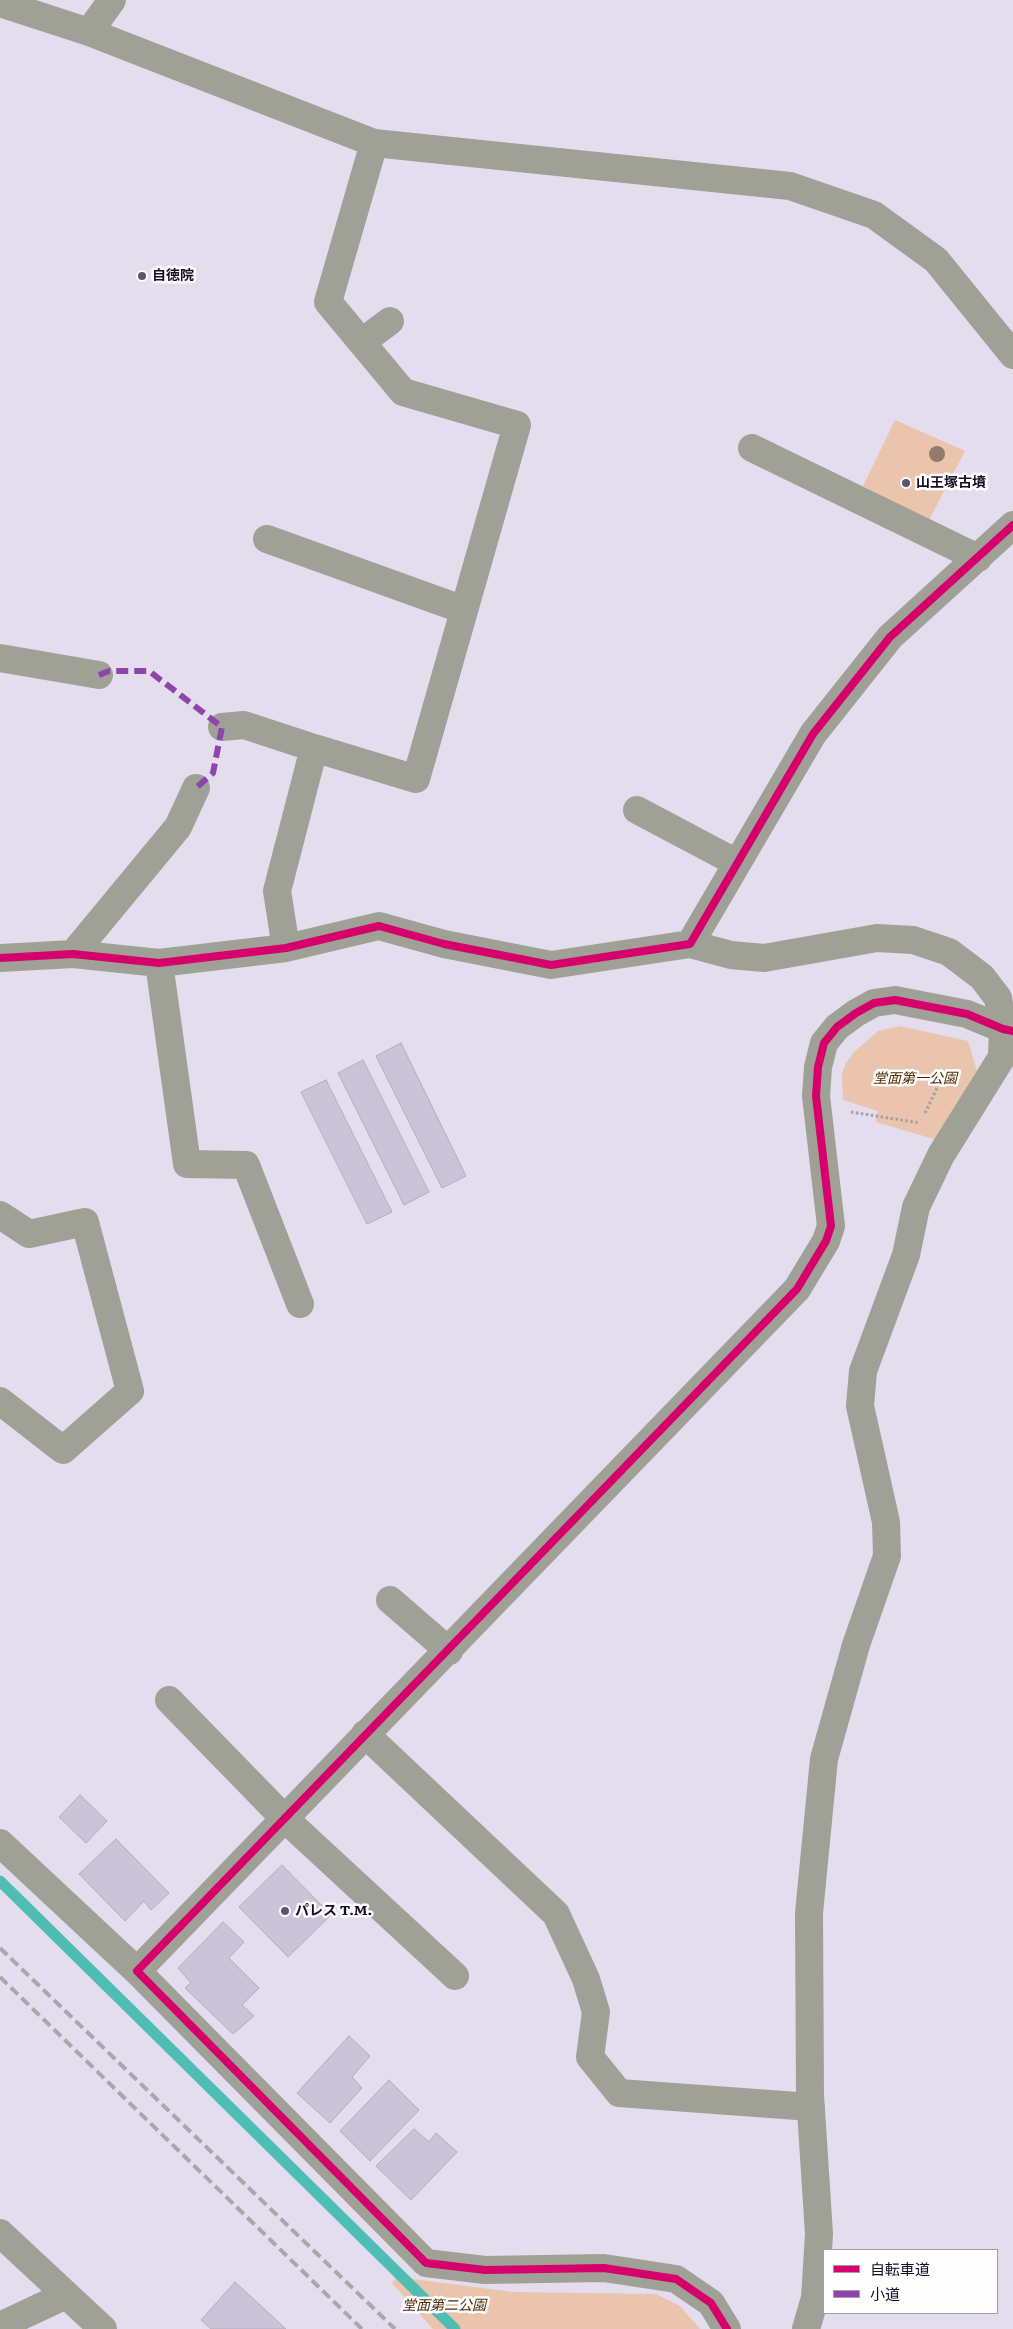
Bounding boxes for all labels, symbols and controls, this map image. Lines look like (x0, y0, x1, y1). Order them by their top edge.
place label: 自徳院 (152, 268, 194, 284)
marker: 自徳院 (136, 270, 148, 282)
place label: 山王塚古墳 (916, 475, 986, 491)
marker: 山王塚古墳 (900, 477, 912, 489)
park label: 堂面第一公園 (873, 1071, 957, 1087)
place label: パレス T.M. (295, 1903, 372, 1919)
marker: パレス T.M. (279, 1905, 291, 1917)
legend (823, 2249, 998, 2314)
text: 自転車道 (870, 2257, 930, 2280)
text: 小道 (870, 2282, 900, 2305)
park label: 堂面第二公園 (402, 2298, 486, 2314)

